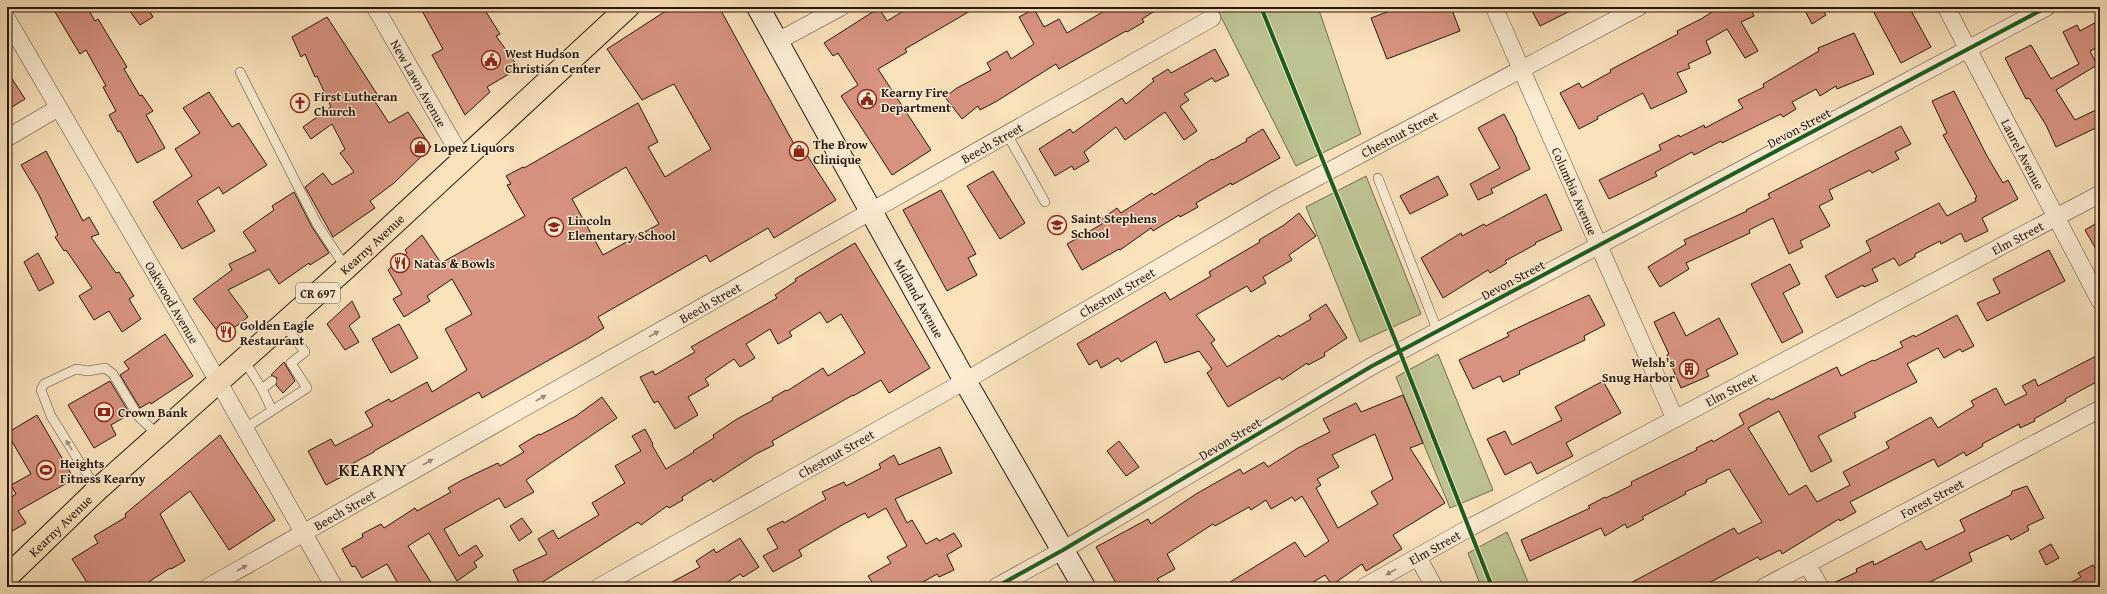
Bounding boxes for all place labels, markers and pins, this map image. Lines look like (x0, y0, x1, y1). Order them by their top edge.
place label: West Hudson Christian Center (505, 44, 601, 78)
public building icon: West Hudson Christian Center (480, 49, 502, 71)
place label: Kearny Fire Department (881, 83, 951, 117)
place label: First Lutheran Church (314, 87, 398, 121)
public building icon: Kearny Fire Department (856, 88, 878, 110)
church icon: First Lutheran Church (289, 92, 311, 114)
place label: The Brow Clinique (813, 135, 868, 169)
shop icon: Lopez Liquors (409, 136, 431, 158)
place label: Lopez Liquors (434, 138, 515, 157)
shop icon: The Brow Clinique (788, 140, 810, 162)
place label: Saint Stephens School (1071, 209, 1157, 243)
place label: Lincoln Elementary School (568, 211, 676, 245)
school or university icon: Saint Stephens School (1046, 214, 1068, 236)
school or university icon: Lincoln Elementary School (543, 216, 565, 238)
restaurant icon: Natas & Bowls (389, 252, 411, 274)
place label: Natas & Bowls (414, 254, 496, 273)
place label: Golden Eagle Restaurant (240, 316, 314, 350)
restaurant icon: Golden Eagle Restaurant (215, 321, 237, 343)
place label: Welsh's Snug Harbor (1602, 353, 1675, 387)
building icon: Welsh's Snug Harbor (1678, 358, 1700, 380)
bank icon: Crown Bank (93, 401, 115, 423)
place label: Crown Bank (118, 403, 188, 422)
place label: Heights Fitness Kearny (60, 454, 146, 488)
sports icon: Heights Fitness Kearny (35, 459, 57, 481)

